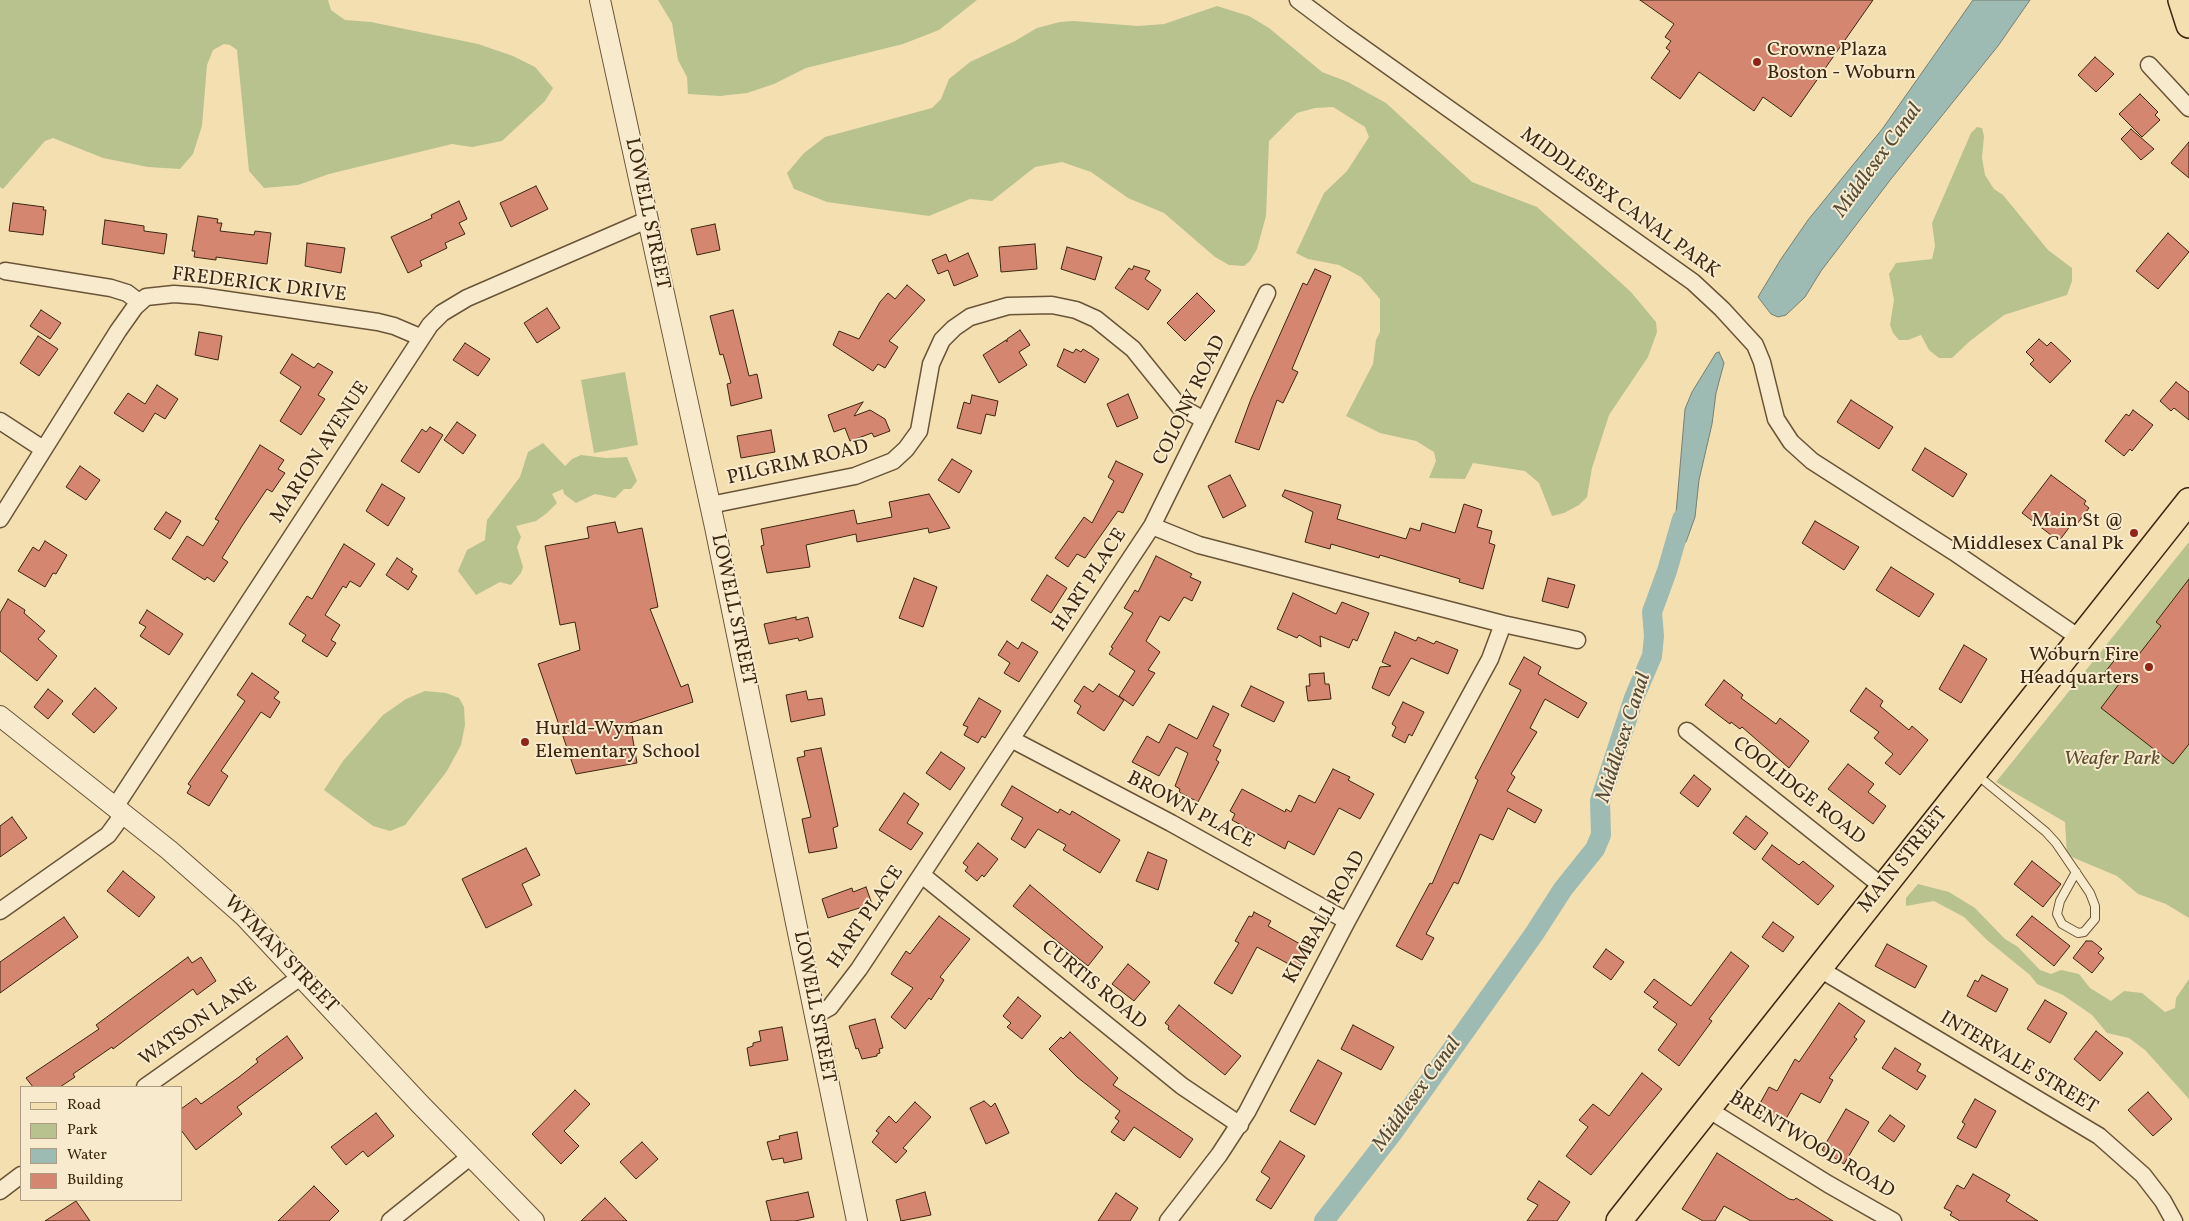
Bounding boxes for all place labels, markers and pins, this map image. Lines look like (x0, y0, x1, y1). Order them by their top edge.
place label: Crowne Plaza Boston - Woburn (1767, 39, 1916, 86)
marker: Crowne Plaza Boston - Woburn (1751, 56, 1763, 68)
place label: Main St @ Middlesex Canal Pk (1951, 510, 2124, 557)
marker: Main St @ Middlesex Canal Pk (2128, 527, 2140, 539)
place label: Woburn Fire Headquarters (2019, 644, 2139, 691)
marker: Woburn Fire Headquarters (2143, 661, 2155, 673)
place label: Hurld-Wyman Elementary School (535, 718, 700, 765)
marker: Hurld-Wyman Elementary School (519, 736, 531, 748)

